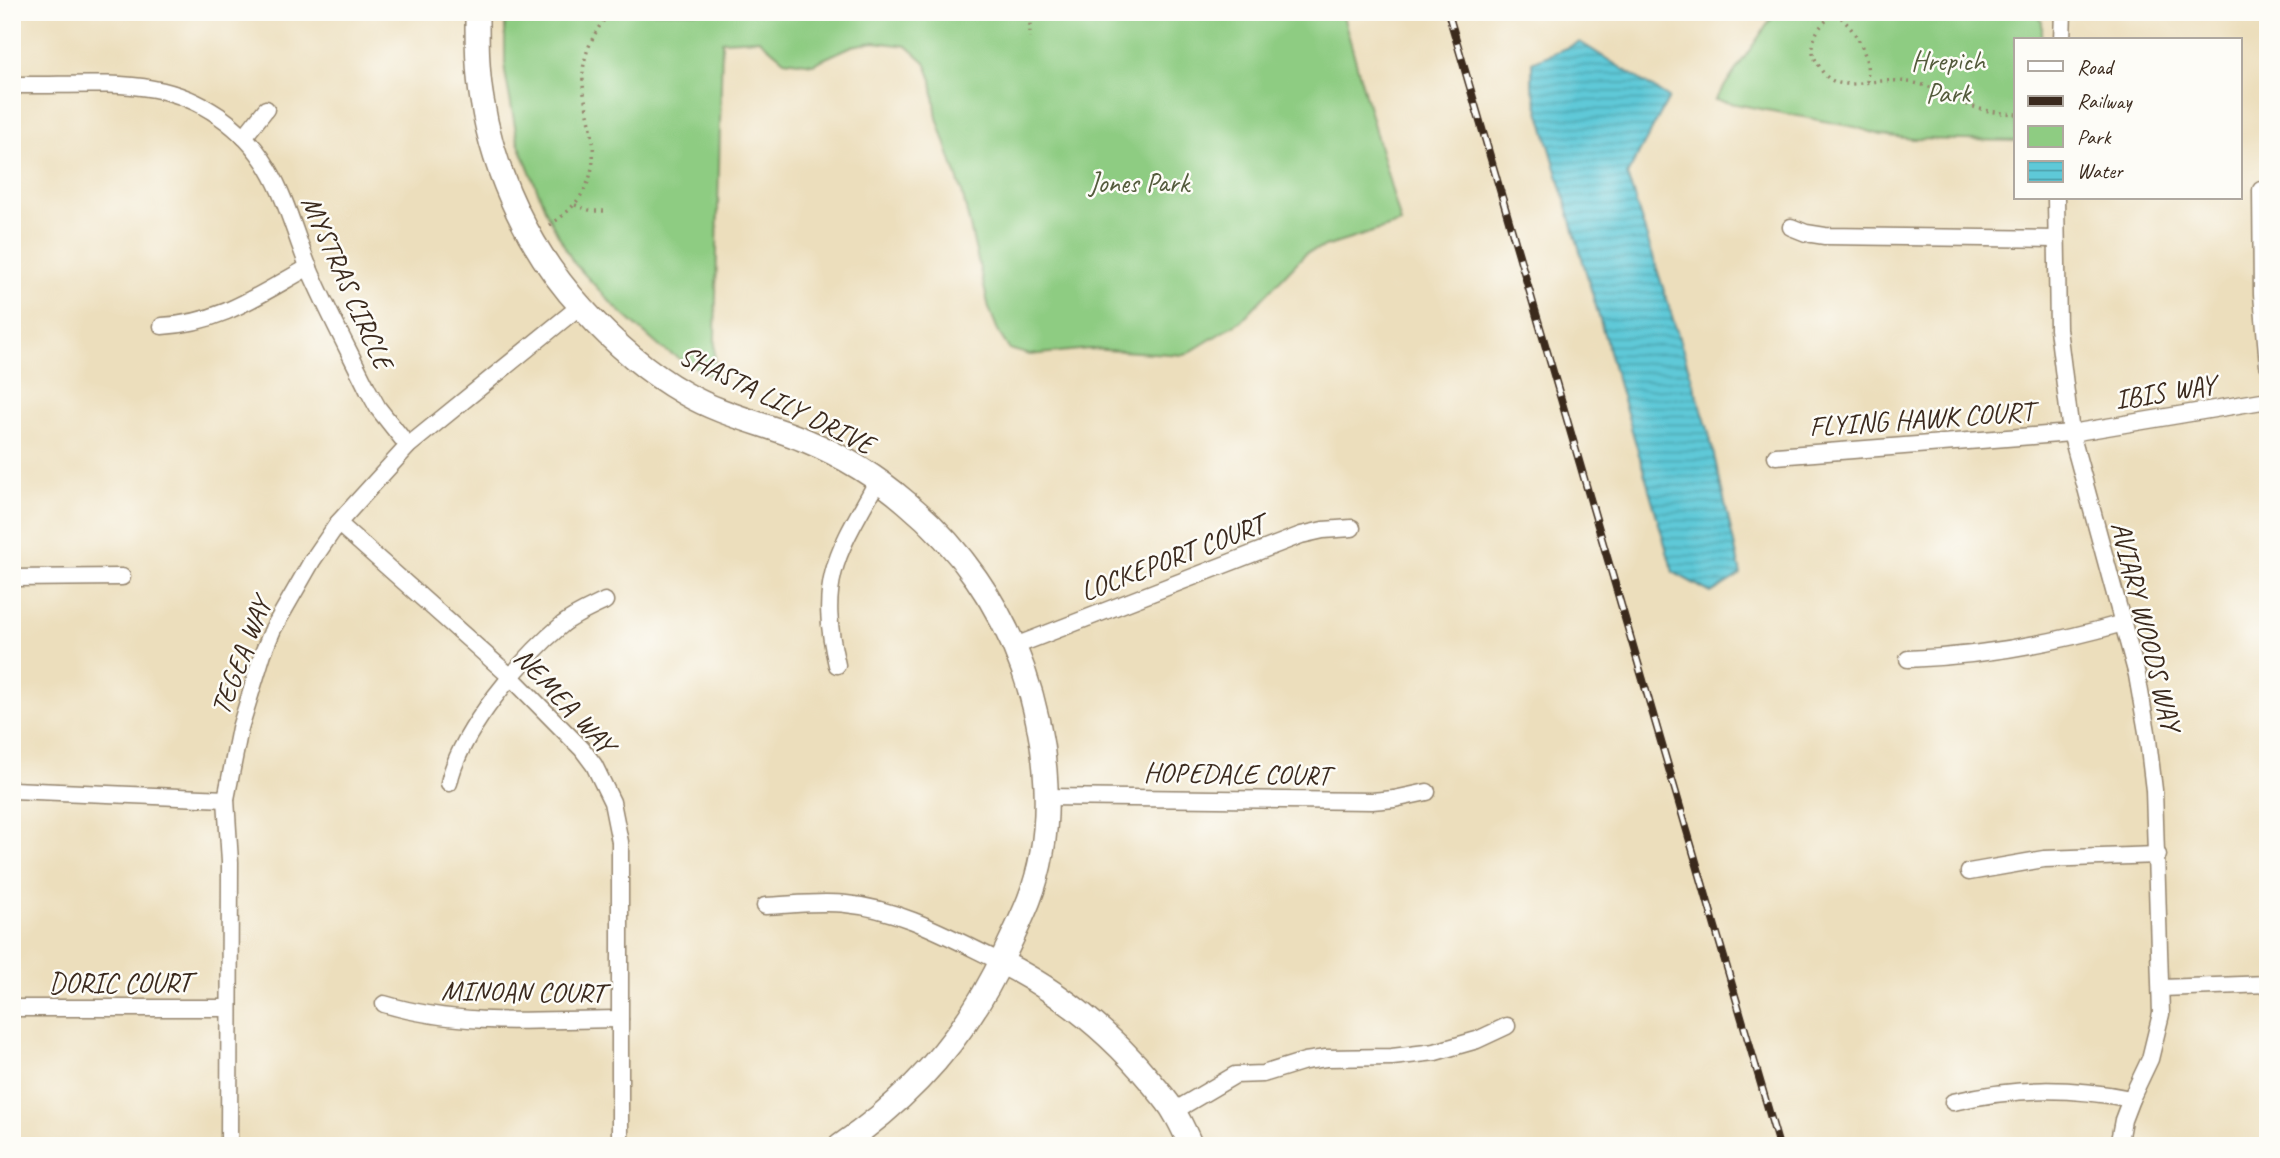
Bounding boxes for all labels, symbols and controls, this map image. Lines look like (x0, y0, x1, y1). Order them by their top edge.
legend (2014, 38, 2242, 200)
park label: Hrepich Park (1911, 43, 1987, 110)
text: Road (2077, 54, 2116, 80)
text: Railway (2077, 88, 2133, 114)
text: Park (2077, 124, 2112, 150)
text: Water (2077, 158, 2124, 184)
park label: Jones Park (1087, 165, 1192, 200)
street label: MYSTRAS CIRCLE (294, 190, 403, 378)
street label: SHASTA LILY DRIVE (674, 337, 883, 463)
street label: IBIS WAY (2112, 365, 2224, 417)
street label: FLYING HAWK COURT (1808, 393, 2041, 444)
street label: LOCKEPORT COURT (1075, 504, 1276, 609)
street label: AVIARY WOODS WAY (2104, 518, 2190, 738)
street label: TEGEA WAY (202, 587, 281, 719)
street label: NEMEA WAY (507, 640, 626, 765)
street label: HOPEDALE COURT (1143, 754, 1337, 793)
street label: DORIC COURT (49, 965, 198, 1000)
street label: MINOAN COURT (441, 973, 612, 1011)

